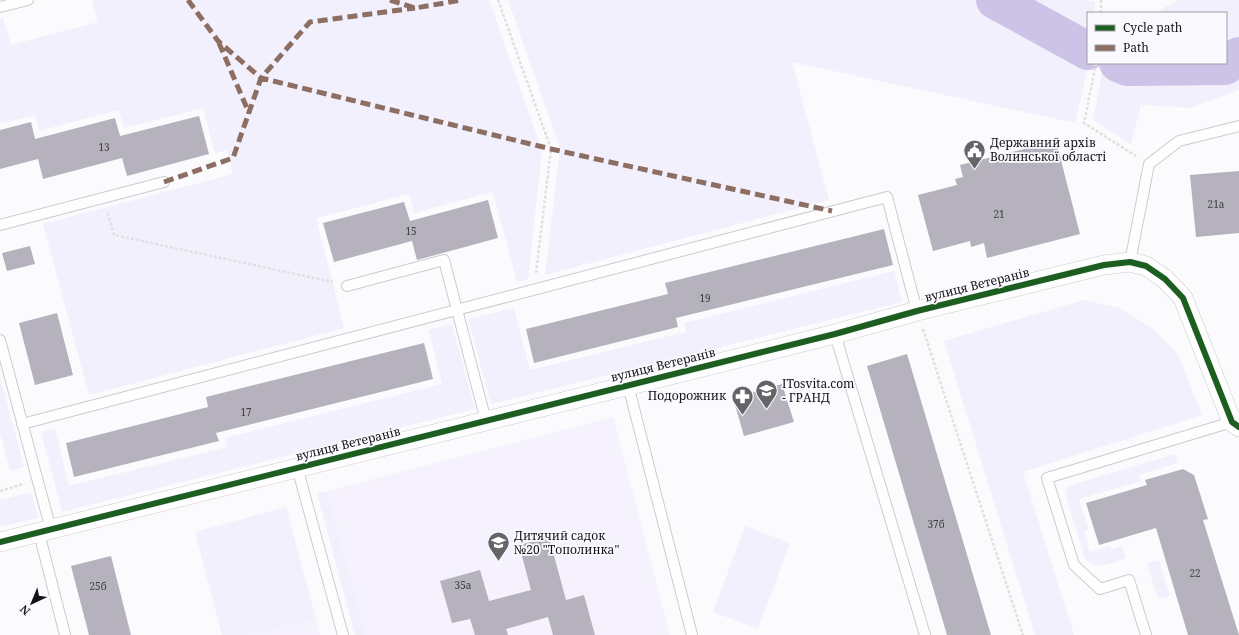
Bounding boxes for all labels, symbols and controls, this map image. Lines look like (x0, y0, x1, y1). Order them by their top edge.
legend (1087, 12, 1227, 64)
text: Cycle path (1123, 19, 1183, 36)
text: Path (1123, 39, 1149, 56)
place label: Державний архів Волинської області (990, 134, 1106, 165)
public building icon: Державний архів Волинської області (962, 137, 988, 170)
house number: 13 (98, 140, 110, 154)
house number: 21а (1208, 197, 1225, 211)
house number: 21 (993, 207, 1005, 221)
house number: 15 (405, 224, 417, 238)
street label: вулиця Ветеранів (923, 263, 1031, 306)
house number: 19 (699, 291, 711, 305)
street label: вулиця Ветеранів (609, 343, 717, 386)
place label: ITosvita.com - ГРАНД (782, 375, 854, 406)
school or university icon: ITosvita.com - ГРАНД (753, 378, 779, 411)
pharmacy icon: Подорожник (729, 383, 755, 416)
place label: Подорожник (648, 387, 727, 404)
house number: 17 (240, 405, 252, 419)
street label: вулиця Ветеранів (294, 422, 402, 465)
house number: 37б (927, 517, 945, 531)
place label: Дитячий садок №20 "Тополинка" (514, 527, 619, 558)
school or university icon: Дитячий садок №20 "Тополинка" (486, 530, 512, 563)
house number: 22 (1189, 566, 1201, 580)
house number: 35а (455, 578, 472, 592)
house number: 25б (89, 579, 107, 593)
north arrow (12, 583, 52, 623)
text: N (16, 602, 33, 619)

